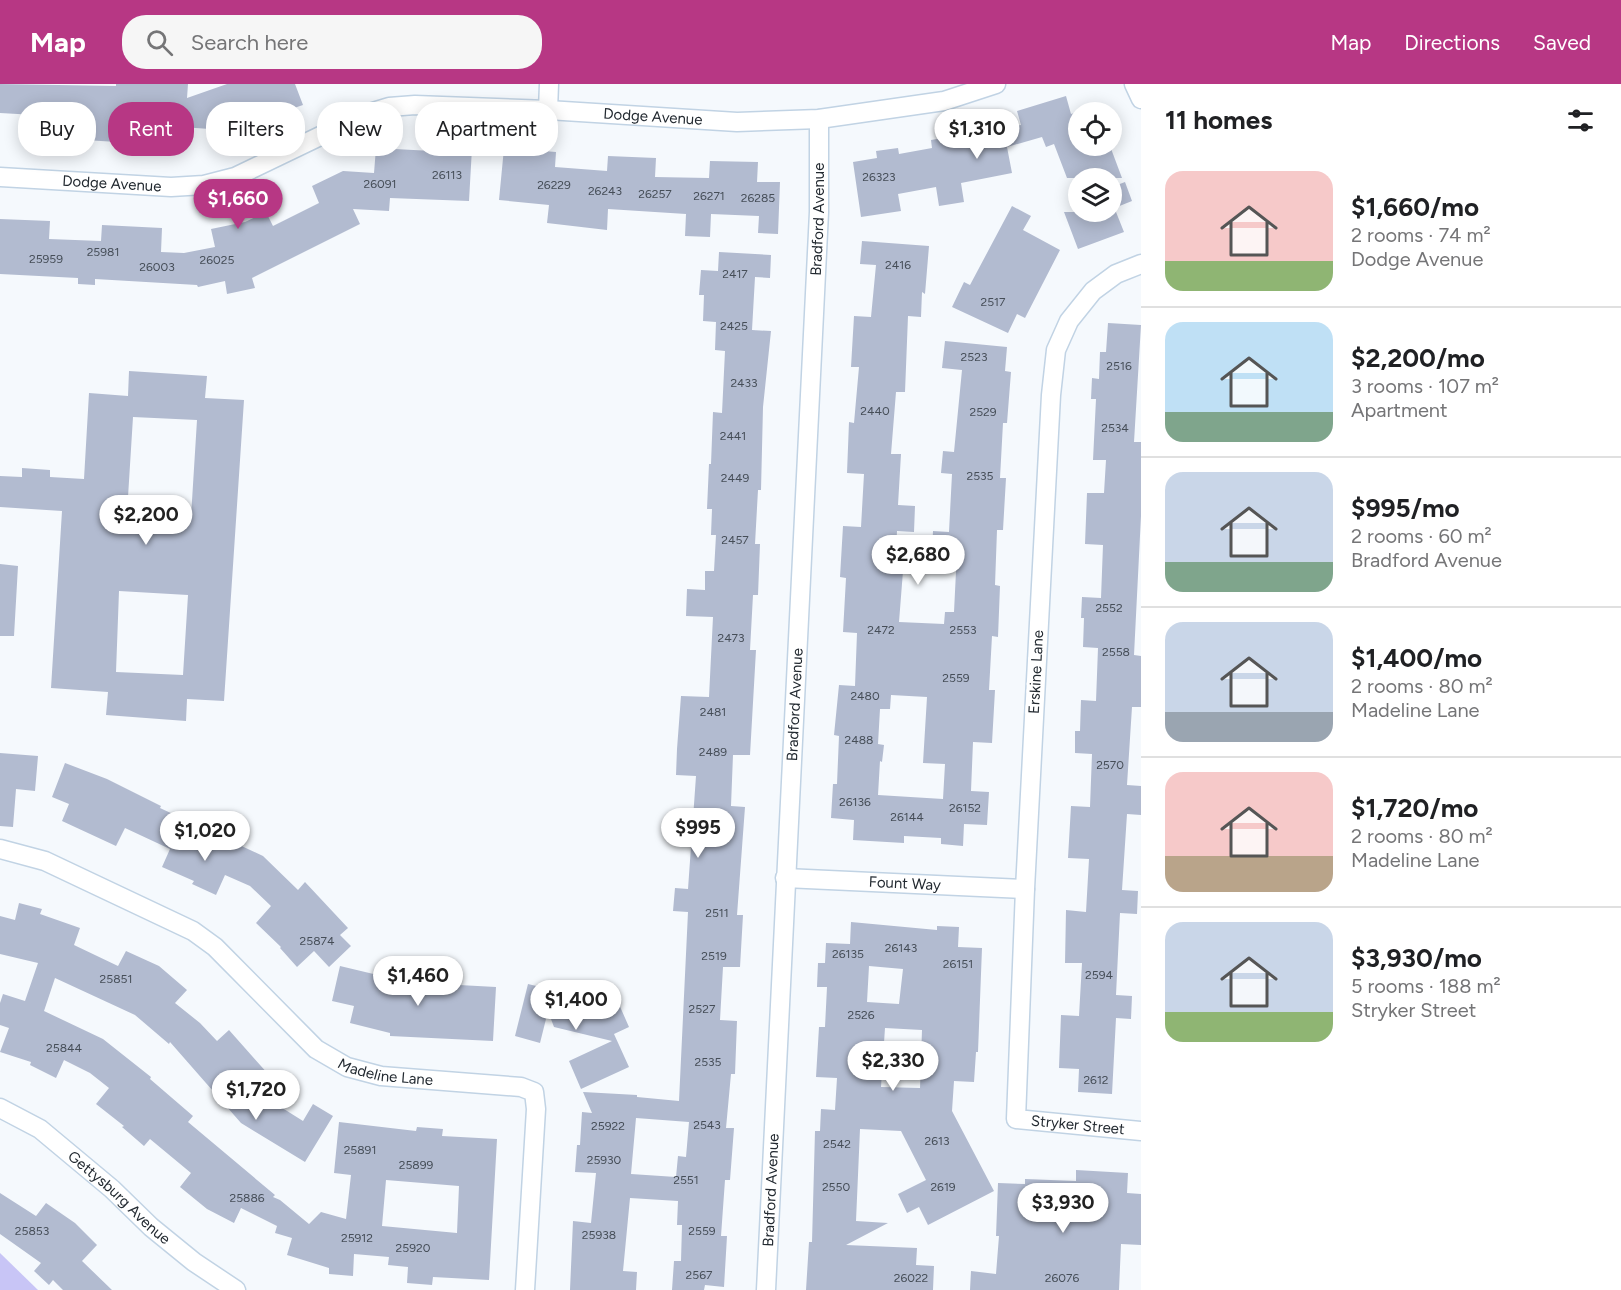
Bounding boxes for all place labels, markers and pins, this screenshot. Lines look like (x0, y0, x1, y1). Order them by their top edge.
pin: $1,310 (928, 109, 1026, 160)
pin: $1,660 (189, 179, 287, 230)
pin: $2,200 (97, 495, 195, 546)
pin: $2,680 (869, 535, 967, 586)
pin: $995 (662, 808, 734, 859)
pin: $1,020 (156, 811, 254, 862)
pin: $1,460 (369, 956, 467, 1007)
pin: $1,400 (527, 980, 625, 1031)
pin: $2,330 (844, 1041, 942, 1092)
pin: $1,720 (207, 1070, 305, 1121)
pin: $3,930 (1014, 1183, 1112, 1234)

